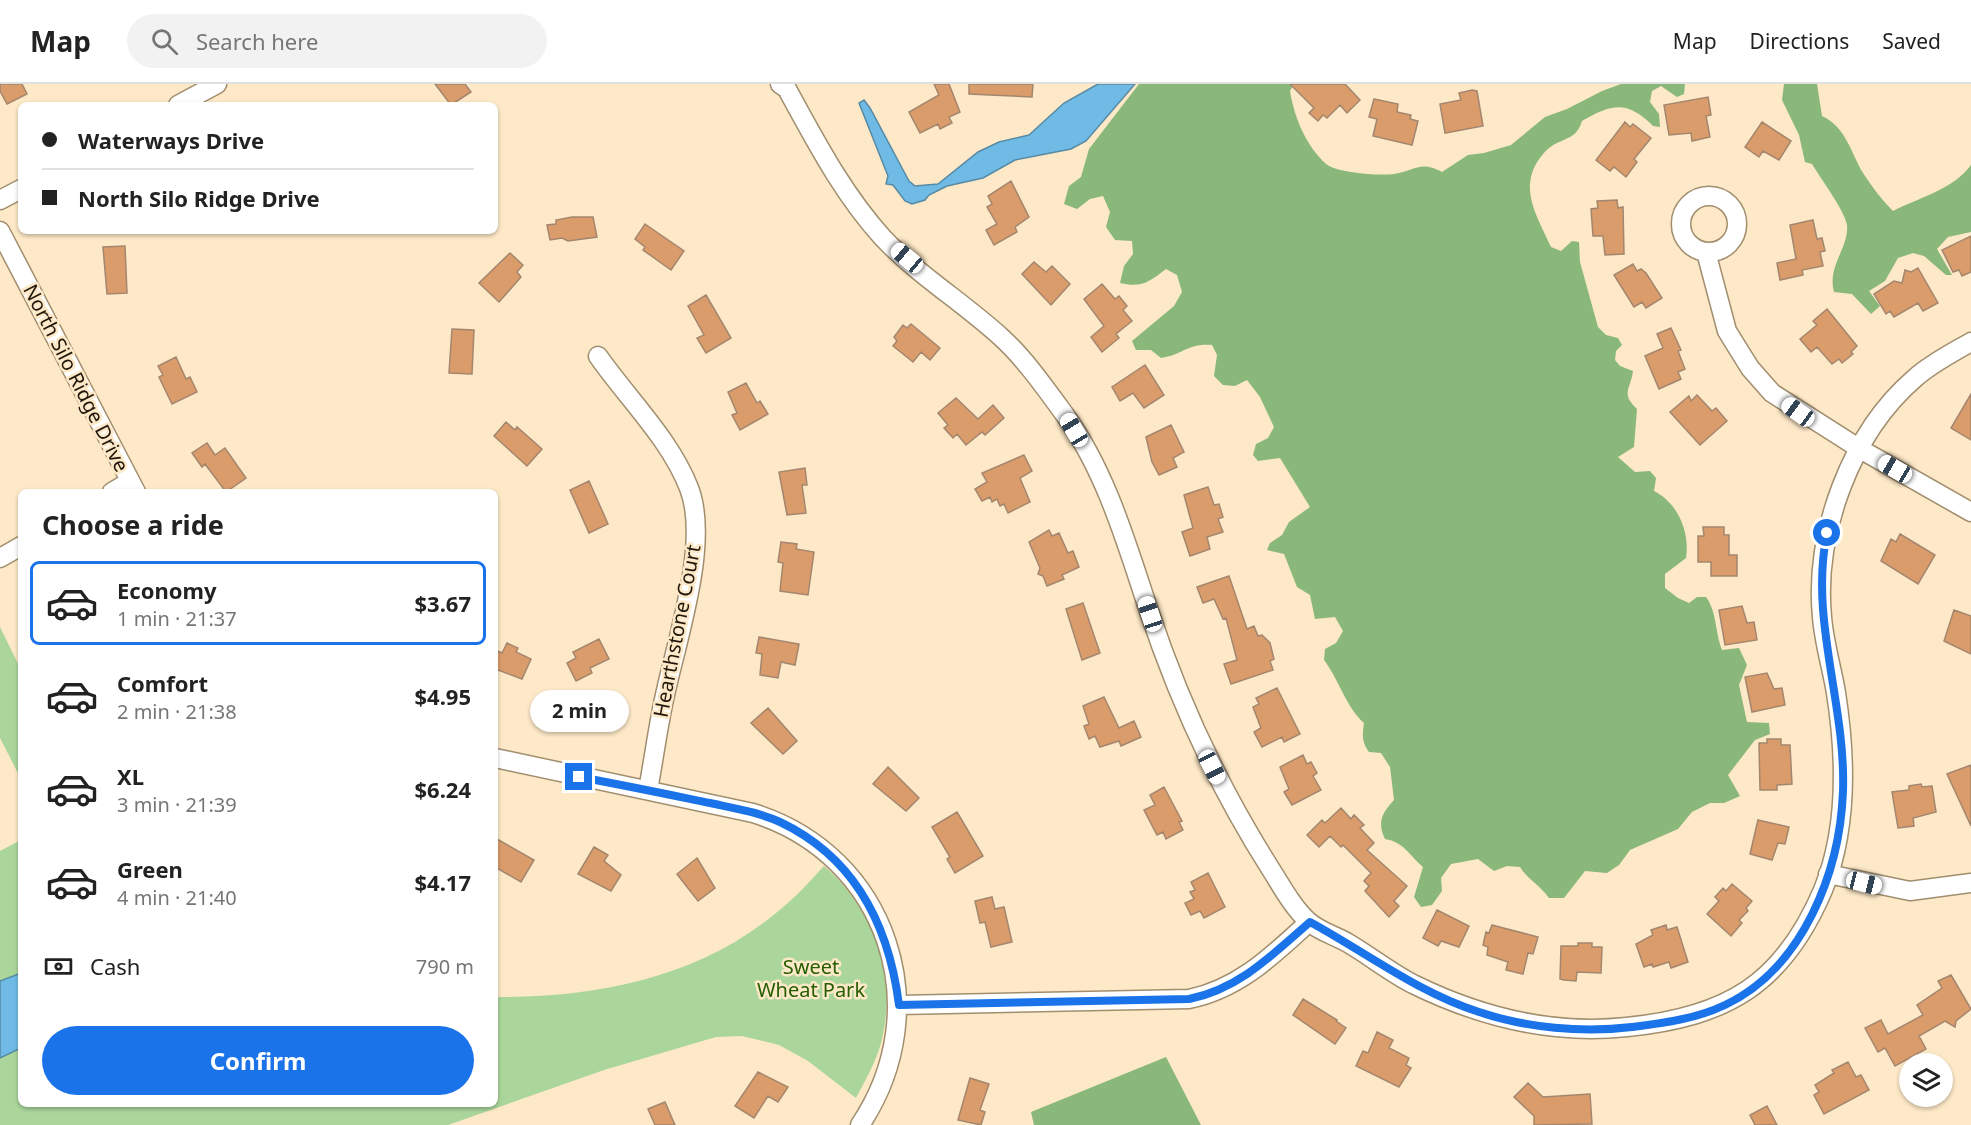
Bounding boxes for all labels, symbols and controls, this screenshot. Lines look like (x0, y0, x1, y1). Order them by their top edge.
search box (127, 14, 547, 68)
text: Map (30, 22, 91, 60)
icon: search (148, 25, 181, 58)
text: Search here (196, 26, 318, 56)
text: Map (1673, 27, 1717, 55)
text: Directions (1750, 27, 1849, 55)
text: Saved (1882, 27, 1941, 55)
text: Waterways Drive (78, 125, 264, 155)
text: North Silo Ridge Drive (78, 183, 320, 213)
car (887, 240, 927, 276)
street label: North Silo Ridge Drive (17, 279, 135, 476)
car (1778, 394, 1818, 430)
car (1057, 410, 1091, 450)
car (1875, 452, 1915, 486)
text: Choose a ride (42, 506, 224, 543)
route start (1813, 519, 1840, 546)
street label: Hearthstone Court (647, 542, 707, 720)
text: Economy (117, 575, 216, 605)
icon: car (45, 576, 99, 630)
text: $3.67 (414, 588, 471, 618)
car (1136, 594, 1164, 634)
text: 1 min · 21:37 (117, 605, 237, 632)
text: Comfort (117, 668, 208, 698)
icon: car (45, 669, 99, 723)
text: $4.95 (414, 681, 471, 711)
callout: 2 min (530, 690, 628, 732)
text: 2 min (552, 697, 607, 724)
text: 2 min · 21:38 (117, 698, 237, 725)
car (1196, 747, 1228, 787)
text: XL (117, 761, 144, 791)
icon: car (45, 762, 99, 816)
route end (565, 763, 592, 790)
text: $6.24 (414, 774, 471, 804)
text: 3 min · 21:39 (117, 791, 237, 818)
text: Green (117, 854, 183, 884)
icon: car (45, 855, 99, 909)
text: $4.17 (414, 867, 471, 897)
car (1844, 870, 1884, 896)
text: 4 min · 21:40 (117, 884, 237, 911)
icon: cash (42, 950, 75, 983)
text: Cash (90, 951, 140, 981)
text: 790 m (416, 953, 474, 980)
park label: Sweet Wheat Park (757, 953, 865, 1003)
button: Confirm (42, 1026, 474, 1095)
map controls (1899, 1053, 1953, 1107)
button: layers (1899, 1053, 1953, 1107)

